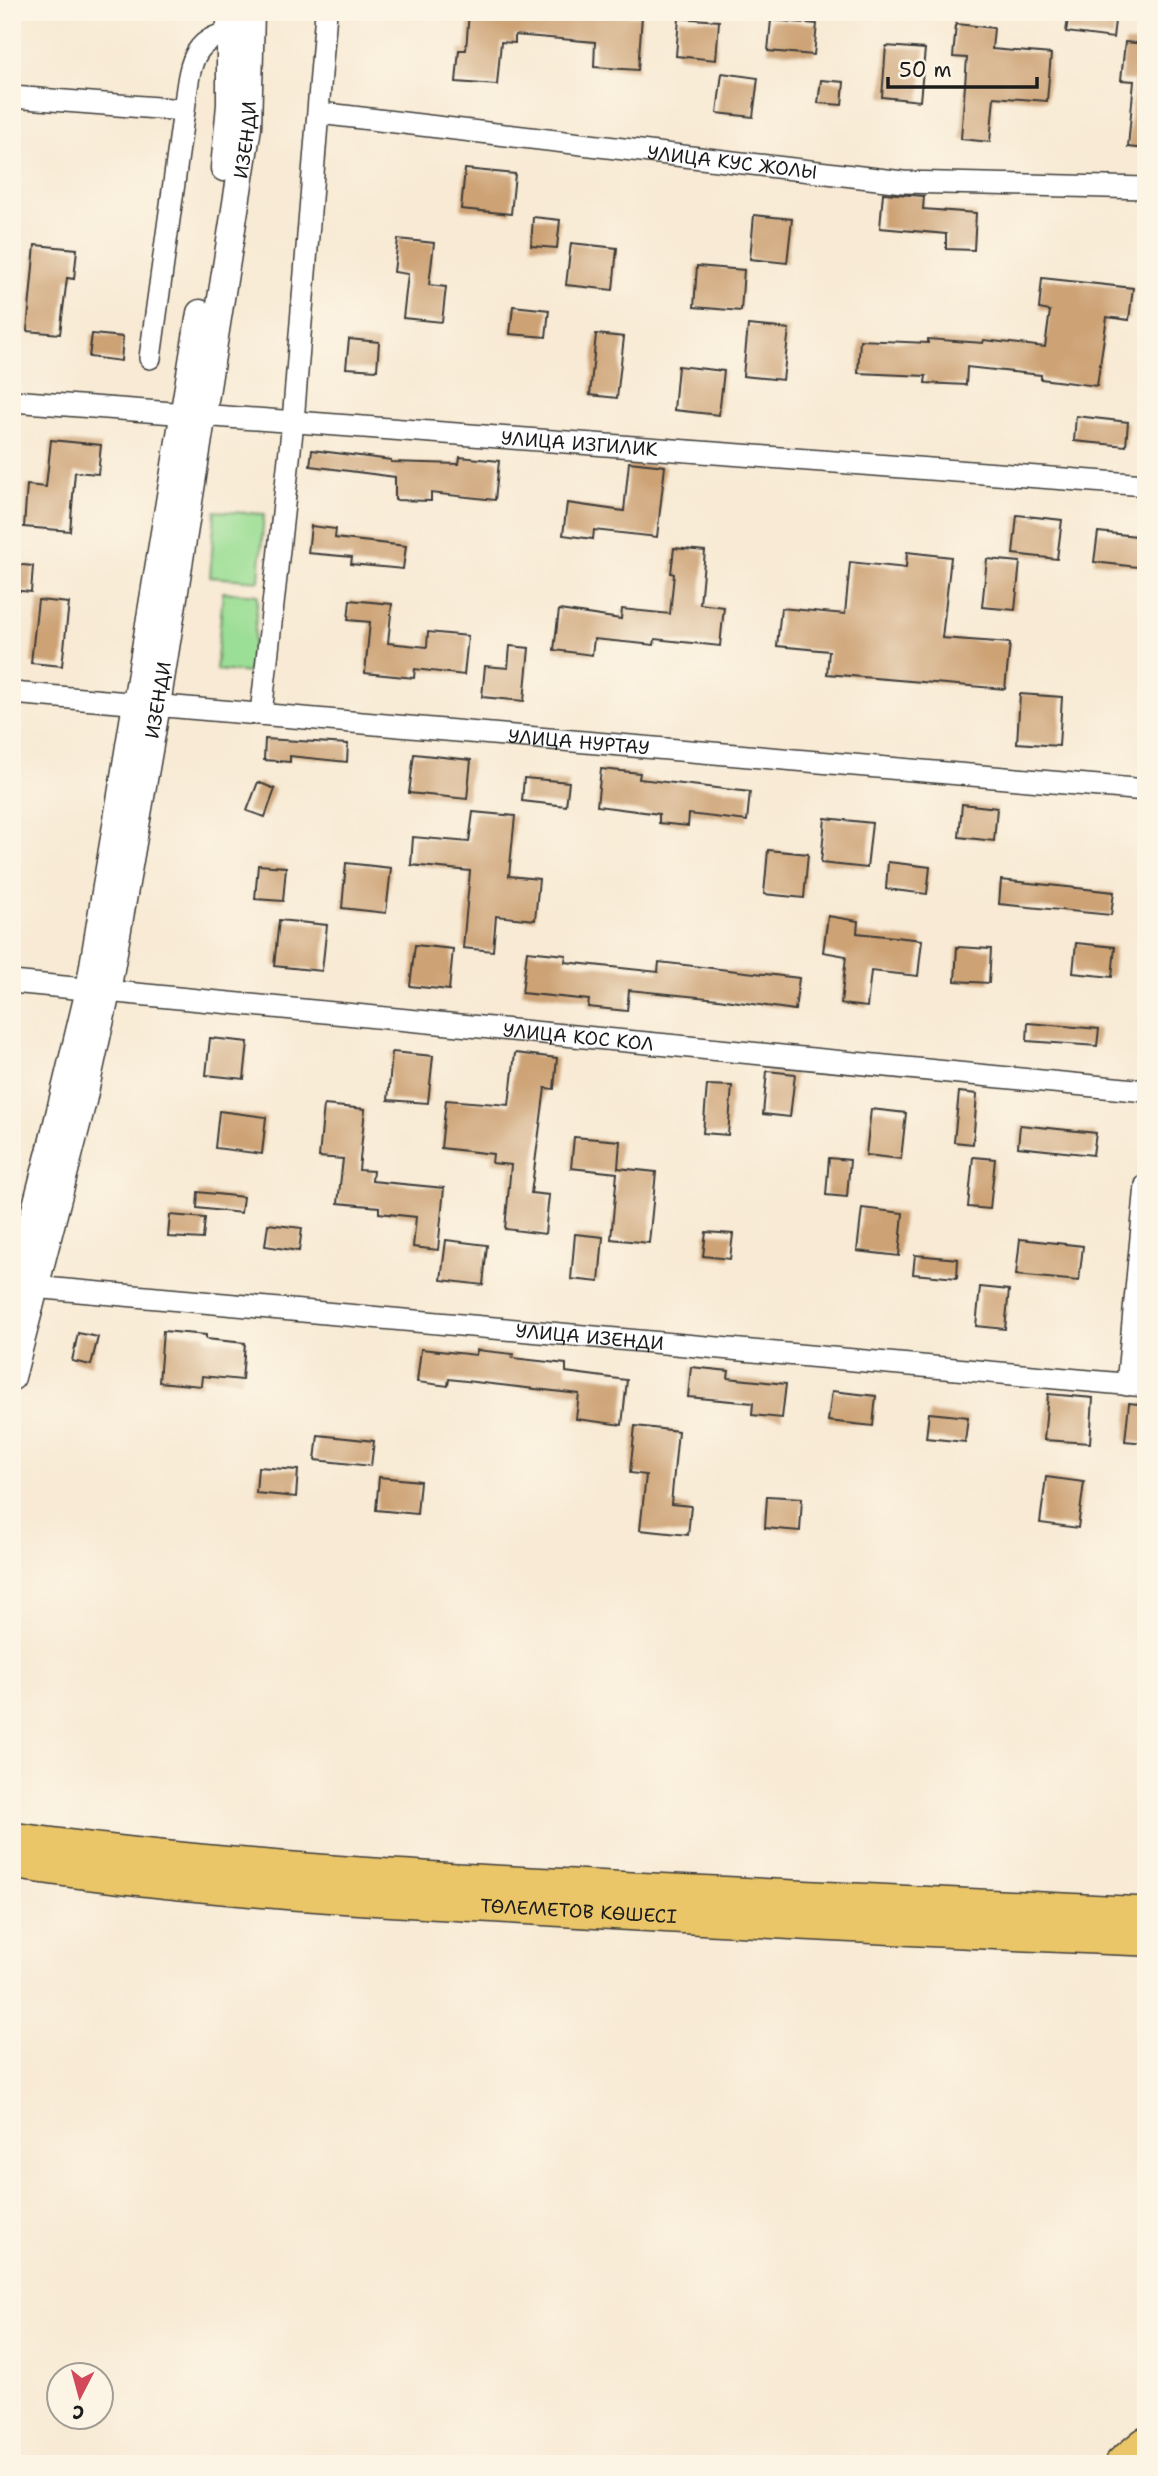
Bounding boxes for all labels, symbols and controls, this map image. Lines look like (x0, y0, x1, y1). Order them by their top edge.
scale bar (888, 46, 1037, 90)
text: 50 m (899, 56, 952, 84)
street label: ИЗЕНДИ (228, 101, 261, 180)
street label: УЛИЦА КУС ЖОЛЫ (646, 139, 818, 184)
street label: УЛИЦА ИЗГИЛИК (500, 425, 659, 461)
street label: ИЗЕНДИ (139, 660, 176, 740)
street label: УЛИЦА НУРТАУ (507, 723, 651, 760)
street label: УЛИЦА КОС КОЛ (502, 1017, 655, 1056)
street label: УЛИЦА ИЗЕНДИ (515, 1317, 665, 1356)
street label: ТӨЛЕМЕТОВ КӨШЕСІ (480, 1892, 678, 1929)
north arrow (46, 2360, 116, 2430)
text: С (71, 2399, 85, 2425)

